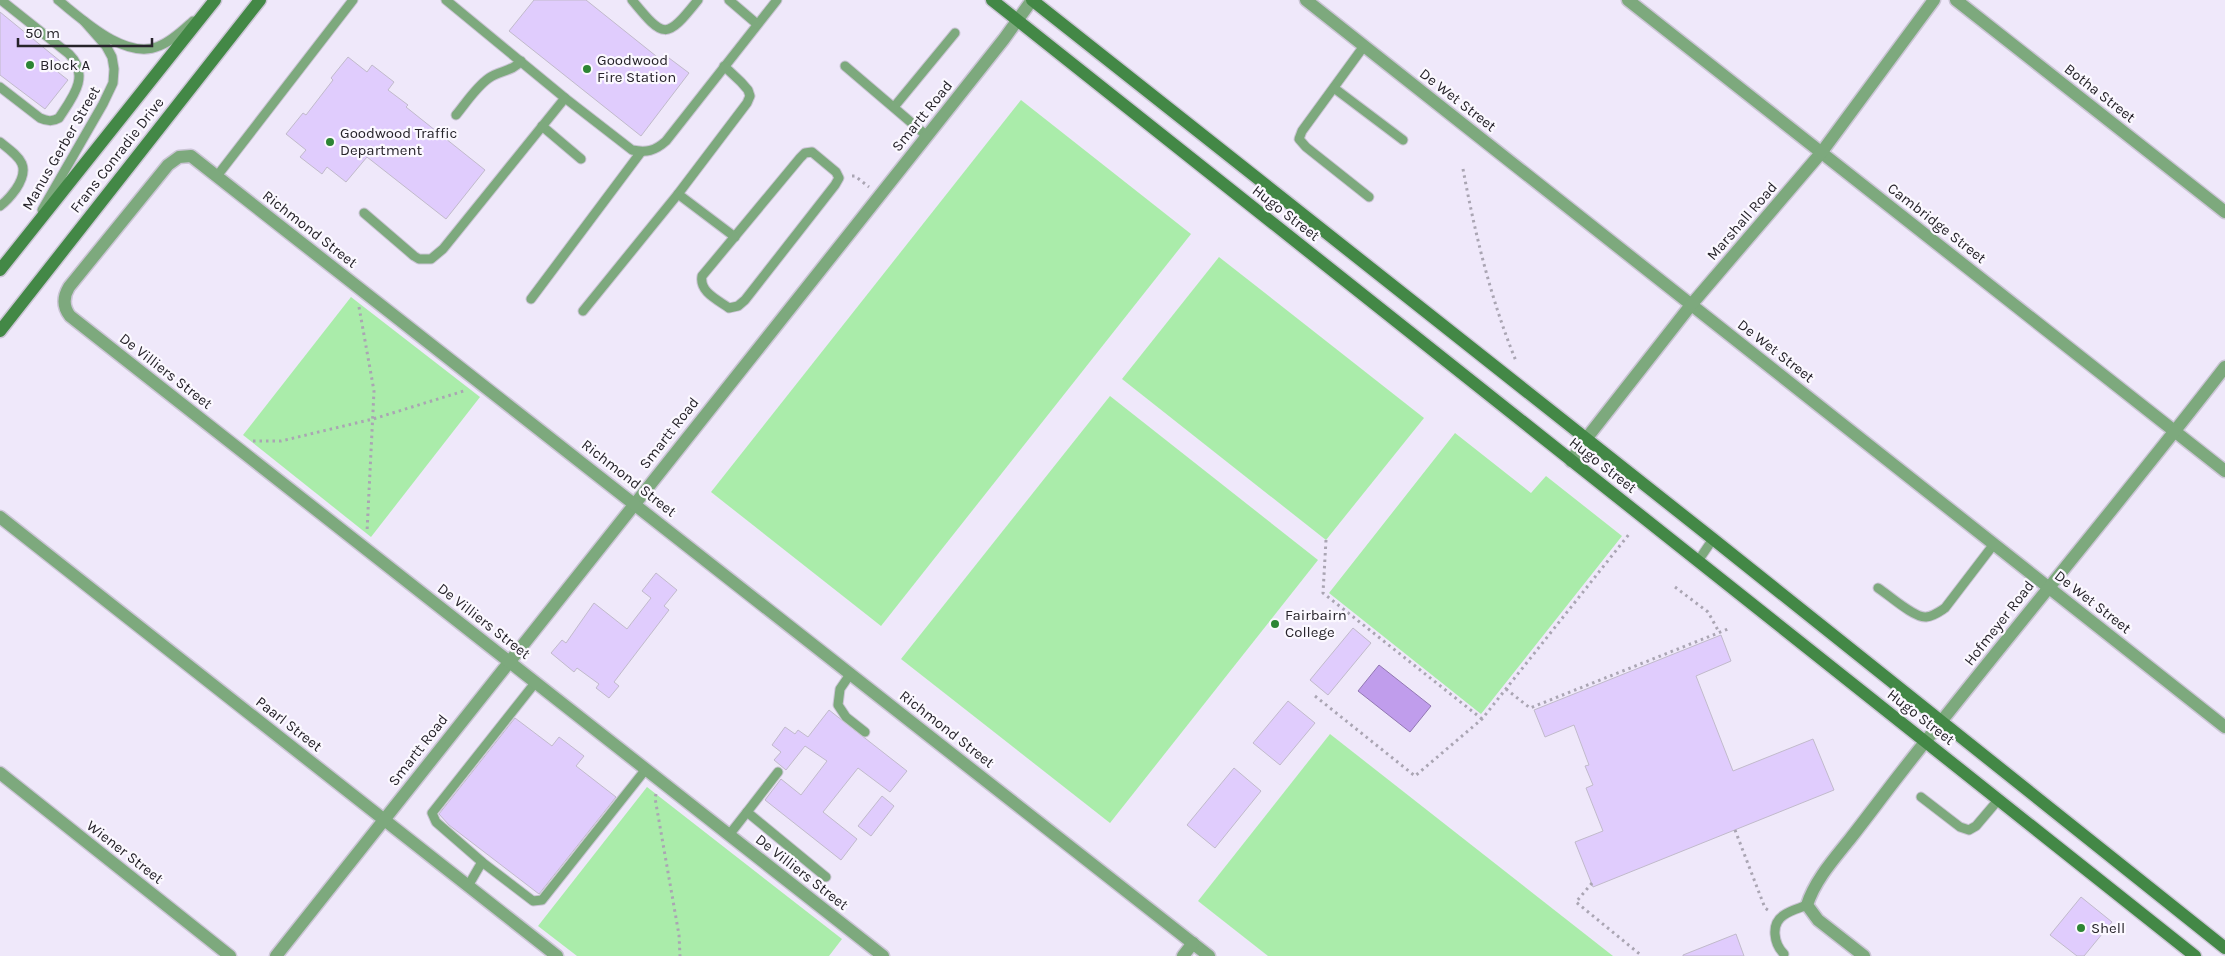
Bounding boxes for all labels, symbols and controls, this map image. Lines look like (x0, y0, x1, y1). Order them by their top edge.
scale bar (18, 15, 151, 47)
text: 50 m (25, 24, 60, 42)
place label: Goodwood Fire Station (597, 51, 676, 86)
place label: Block A (40, 56, 90, 74)
marker: Block A (24, 59, 36, 71)
street label: Botha Street (2061, 60, 2139, 127)
marker: Goodwood Fire Station (581, 63, 593, 75)
street label: De Wet Street (1416, 65, 1500, 136)
street label: Smartt Road (888, 77, 956, 155)
street label: Manus Gerber Street (18, 83, 104, 213)
street label: Frans Conradie Drive (66, 94, 168, 216)
place label: Goodwood Traffic Department (340, 124, 457, 159)
marker: Goodwood Traffic Department (324, 136, 336, 148)
street label: Marshall Road (1703, 178, 1781, 264)
street label: Cambridge Street (1884, 179, 1990, 267)
street label: Hugo Street (1249, 181, 1324, 245)
street label: Richmond Street (259, 186, 361, 272)
street label: De Wet Street (1734, 316, 1818, 387)
street label: De Villiers Street (116, 329, 216, 413)
street label: Smartt Road (635, 394, 703, 472)
street label: Hugo Street (1566, 433, 1641, 497)
street label: Richmond Street (578, 435, 680, 521)
street label: De Wet Street (2051, 567, 2135, 638)
street label: Hofmeyer Road (1960, 577, 2038, 669)
street label: De Villiers Street (434, 579, 534, 663)
place label: Fairbairn College (1285, 606, 1347, 641)
marker: Fairbairn College (1269, 618, 1281, 630)
street label: Hugo Street (1884, 685, 1959, 749)
street label: Richmond Street (896, 686, 998, 772)
street label: Paarl Street (252, 693, 326, 756)
street label: Smartt Road (384, 711, 452, 789)
street label: Wiener Street (83, 816, 167, 888)
street label: De Villiers Street (752, 830, 852, 914)
place label: Shell (2091, 919, 2125, 937)
marker: Shell (2075, 922, 2087, 934)

